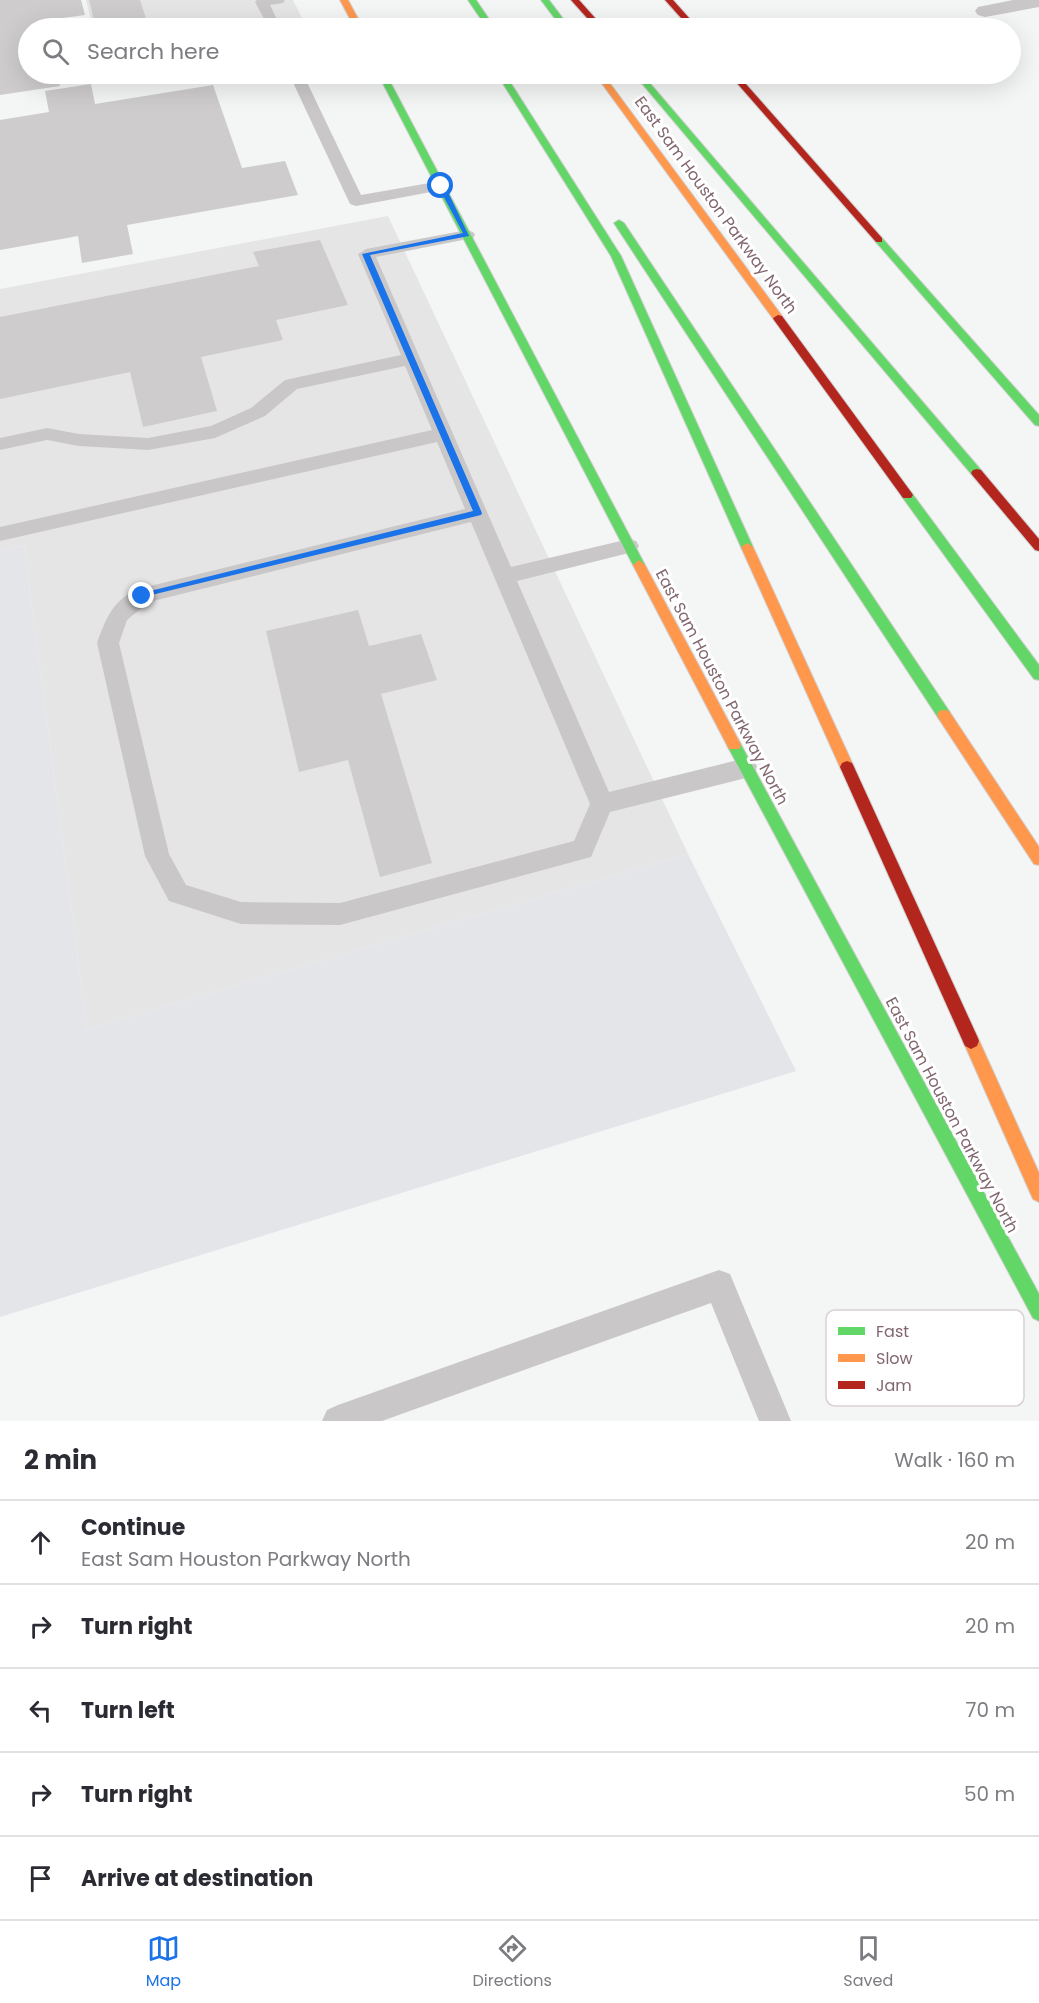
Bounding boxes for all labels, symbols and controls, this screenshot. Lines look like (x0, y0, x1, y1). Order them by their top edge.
search box (18, 18, 1021, 84)
icon: search (39, 35, 72, 68)
text: Search here (87, 36, 220, 67)
street label: East Sam Houston Parkway North (629, 91, 803, 319)
route start (427, 172, 453, 198)
street label: East Sam Houston Parkway North (650, 565, 794, 809)
route end (128, 582, 154, 608)
street label: East Sam Houston Parkway North (880, 993, 1024, 1237)
legend (826, 1310, 1024, 1406)
text: Fast (876, 1320, 909, 1343)
text: Slow (876, 1347, 913, 1370)
text: Jam (876, 1374, 912, 1397)
text: 2 min (24, 1442, 97, 1478)
text: Walk · 160 m (894, 1446, 1015, 1474)
text: Continue (81, 1512, 185, 1543)
icon: ahead (24, 1526, 57, 1559)
text: 20 m (965, 1528, 1015, 1556)
text: East Sam Houston Parkway North (81, 1545, 411, 1573)
icon: right (24, 1610, 57, 1643)
text: Turn right (81, 1611, 192, 1642)
text: 20 m (965, 1612, 1015, 1640)
icon: left (24, 1694, 57, 1727)
text: Turn left (81, 1695, 175, 1726)
text: 70 m (966, 1696, 1015, 1724)
icon: right (24, 1778, 57, 1811)
text: Turn right (81, 1779, 192, 1810)
text: 50 m (964, 1780, 1015, 1808)
icon: arrive (24, 1862, 57, 1895)
text: Arrive at destination (81, 1863, 313, 1894)
tab: Map (146, 1932, 181, 1993)
tab: Directions (473, 1932, 552, 1993)
tab: Saved (843, 1932, 893, 1993)

